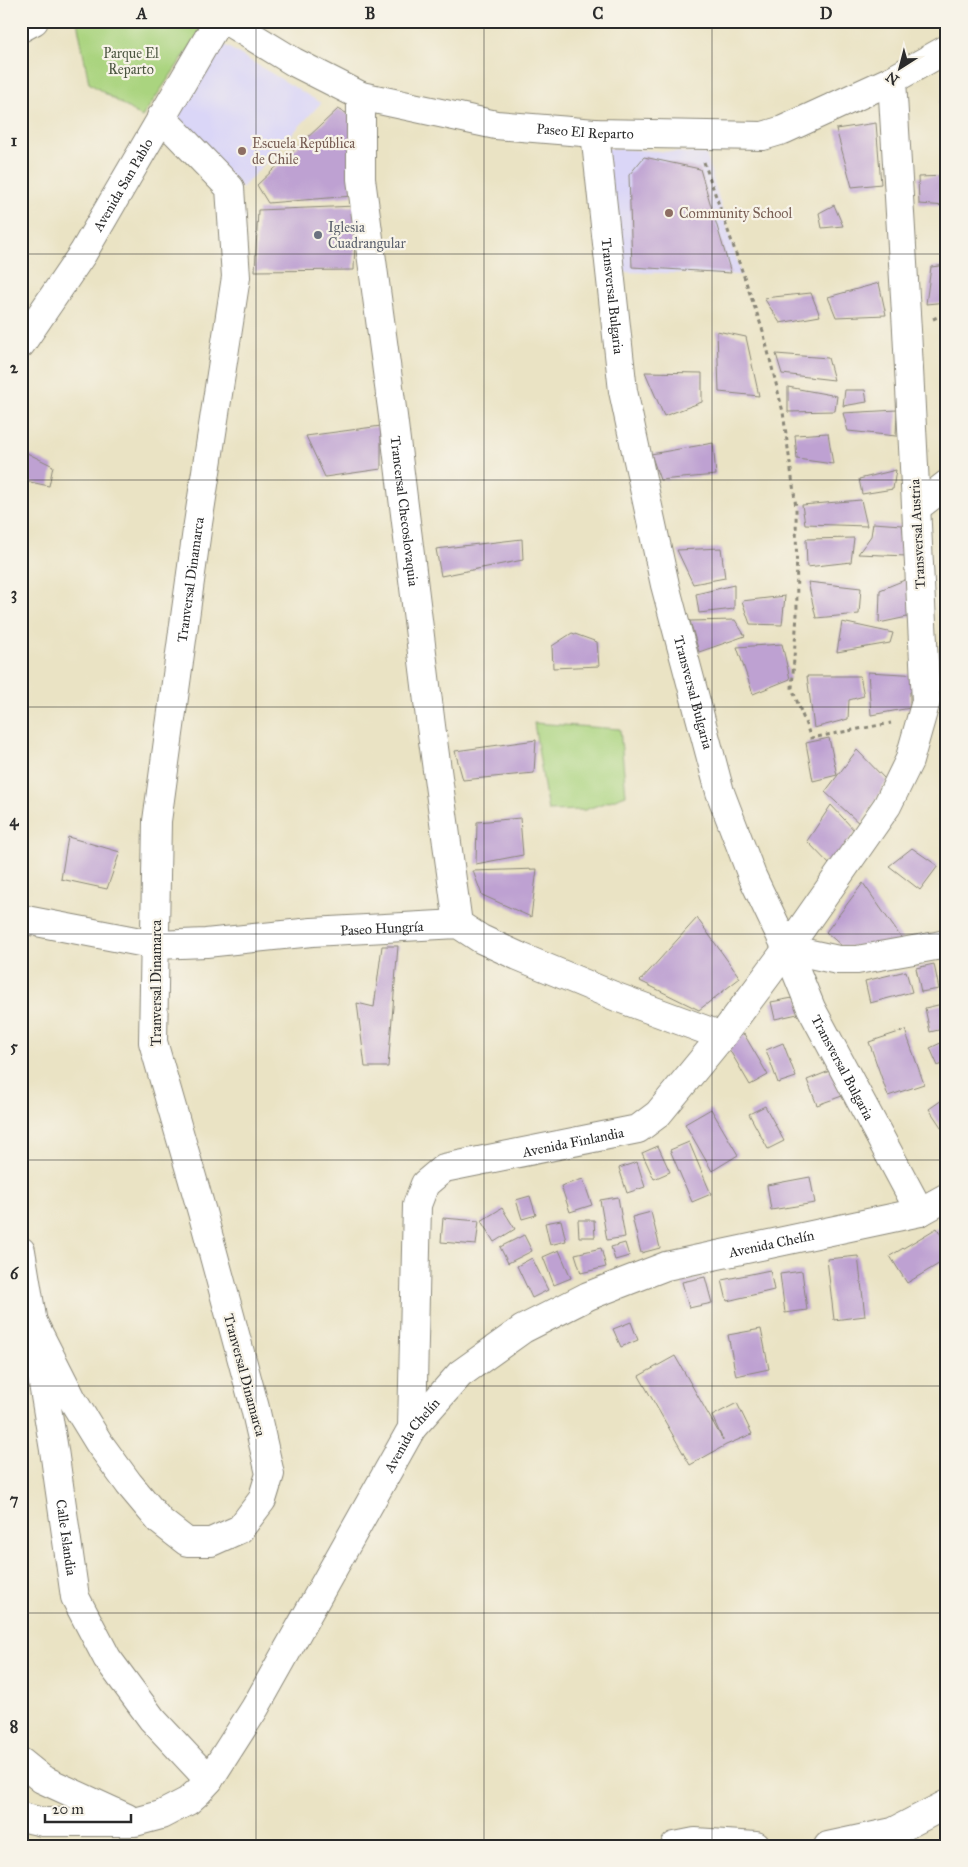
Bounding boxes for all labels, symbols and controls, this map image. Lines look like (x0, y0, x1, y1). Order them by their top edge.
text: A (136, 4, 148, 23)
text: B (365, 4, 375, 23)
text: C (593, 4, 604, 23)
text: D (820, 4, 833, 23)
north arrow (876, 42, 926, 92)
park label: Parque El Reparto (103, 45, 159, 78)
text: N (883, 68, 902, 88)
street label: Paseo El Reparto (536, 120, 634, 143)
text: 1 (11, 131, 18, 150)
place label: Escuela República de Chile (252, 135, 355, 168)
street label: Avenida San Pablo (89, 136, 157, 235)
marker: Escuela República de Chile (236, 145, 248, 157)
place label: Community School (679, 205, 792, 222)
marker: Community School (663, 207, 675, 219)
place label: Iglesia Cuadrangular (328, 219, 407, 252)
marker: Iglesia Cuadrangular (312, 229, 324, 241)
street label: Transversal Bulgaria (597, 237, 627, 355)
text: 2 (10, 358, 19, 377)
street label: Trancersal Checoslovaquia (387, 435, 422, 588)
street label: Transversal Austria (906, 478, 929, 590)
street label: Tranversal Dinamarca (174, 516, 208, 644)
text: 3 (11, 584, 17, 604)
street label: Transversal Bulgaria (670, 634, 716, 751)
text: 4 (10, 811, 20, 831)
street label: Paseo Hungría (340, 918, 424, 939)
street label: Tranversal Dinamarca (148, 920, 165, 1046)
street label: Transversal Bulgaria (807, 1012, 877, 1123)
text: 5 (10, 1037, 18, 1056)
street label: Avenida Finlandia (520, 1124, 626, 1161)
street label: Avenida Chelín (726, 1227, 816, 1262)
text: 6 (10, 1264, 19, 1283)
street label: Tranversal Dinamarca (220, 1312, 269, 1438)
street label: Avenida Chelín (380, 1394, 444, 1477)
text: 7 (10, 1490, 19, 1509)
street label: Calle Islandia (52, 1498, 80, 1577)
text: 8 (10, 1717, 18, 1736)
scale bar (45, 1792, 131, 1824)
text: 20 m (52, 1800, 84, 1818)

